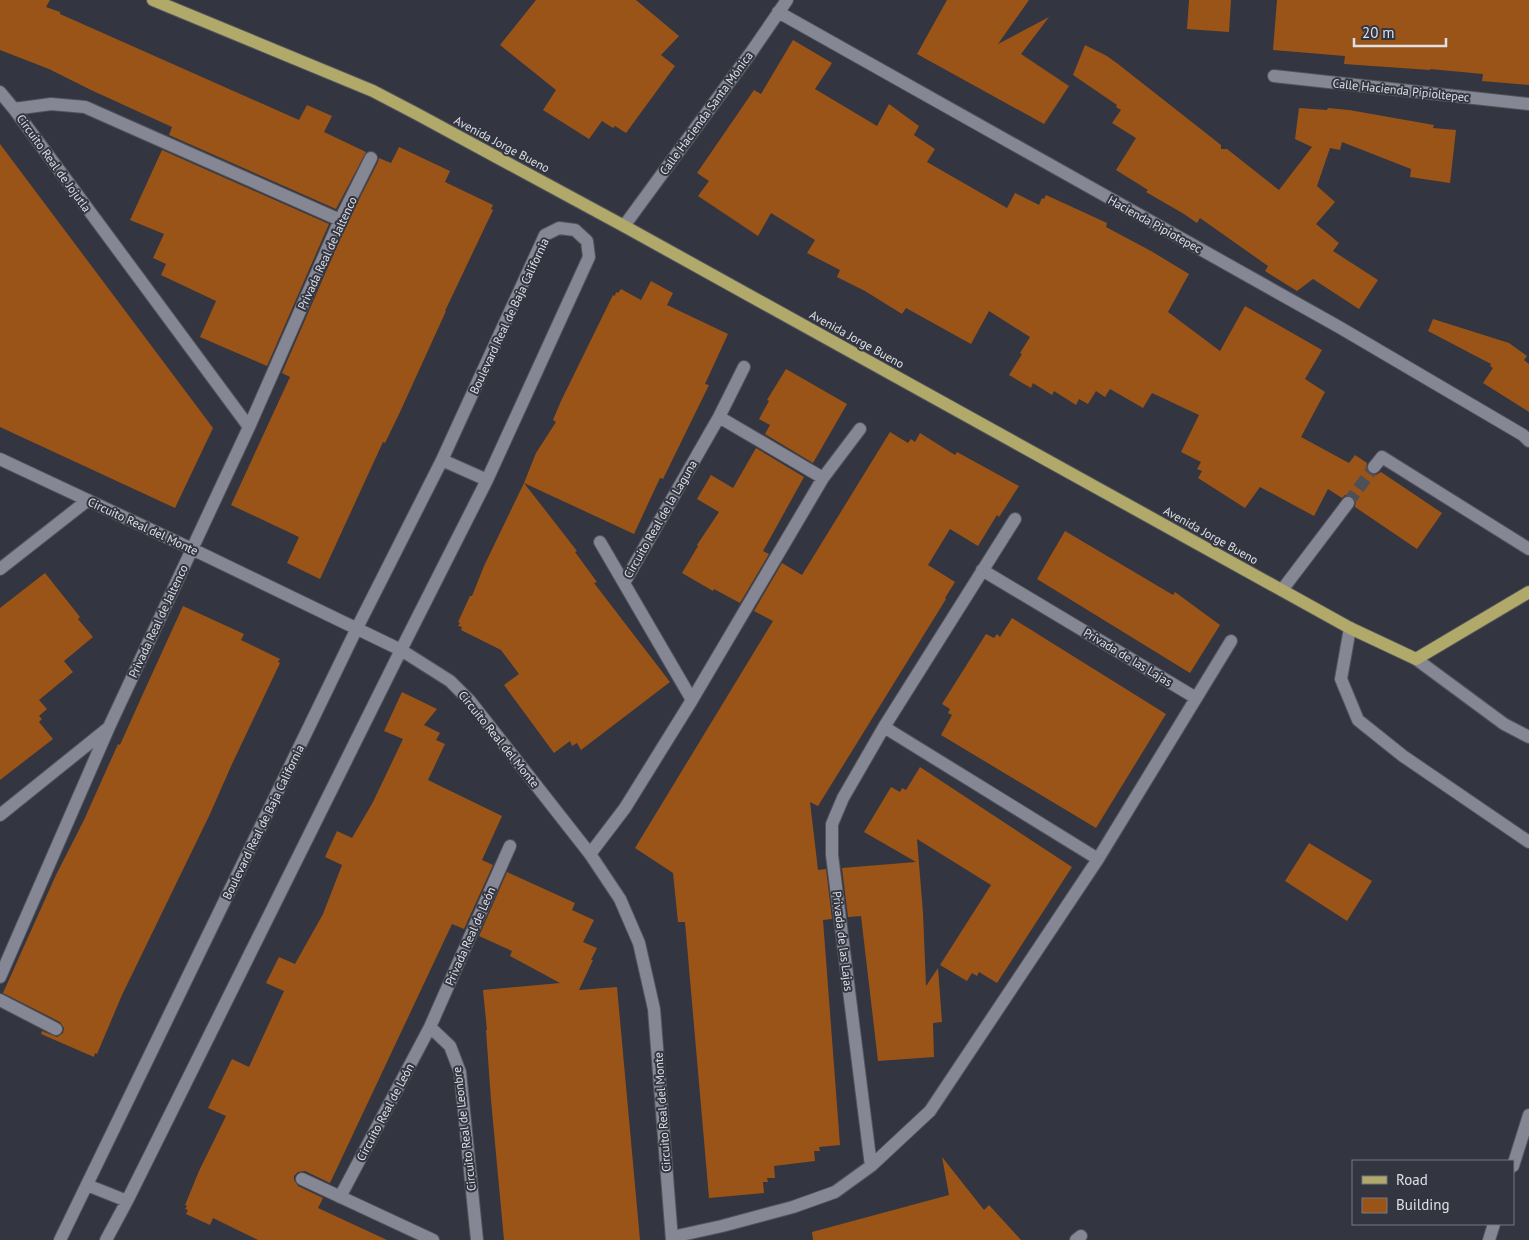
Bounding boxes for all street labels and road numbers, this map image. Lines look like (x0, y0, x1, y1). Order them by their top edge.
street label: Calle Hacienda Santa Mónica (656, 48, 756, 178)
street label: Calle Hacienda Pipioltepec (1332, 75, 1471, 105)
street label: Circuito Real de Jojutla (14, 111, 94, 215)
street label: Avenida Jorge Bueno (452, 112, 552, 176)
street label: Hacienda Pipiotepec (1105, 192, 1205, 256)
street label: Privada Real de Jaltenco (294, 194, 360, 312)
street label: Boulevard Real de Baja California (466, 236, 552, 396)
street label: Avenida Jorge Bueno (807, 307, 907, 371)
street label: Circuito Real de la Laguna (620, 457, 700, 581)
street label: Circuito Real del Monte (85, 494, 201, 558)
street label: Avenida Jorge Bueno (1161, 503, 1261, 567)
street label: Privada Real de Jaltenco (125, 562, 191, 680)
street label: Privada de las Lajas (1081, 625, 1175, 689)
street label: Circuito Real del Monte (455, 688, 543, 790)
street label: Boulevard Real de Baja California (219, 742, 307, 902)
street label: Privada Real de León (441, 884, 499, 988)
street label: Privada de las Lajas (829, 890, 857, 992)
street label: Circuito Real del Monte (650, 1052, 674, 1172)
street label: Circuito Real de León (353, 1061, 417, 1163)
street label: Circuito Real de Leonbre (449, 1066, 479, 1192)

